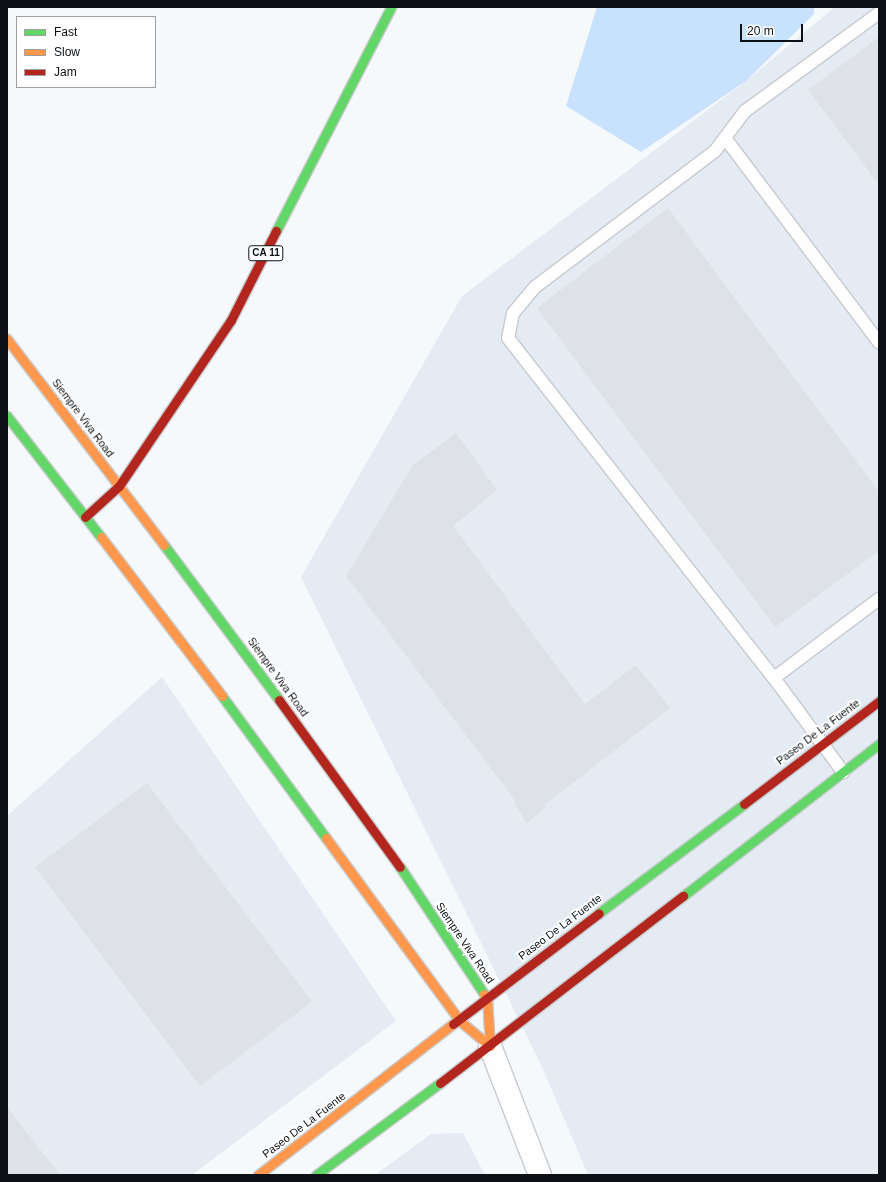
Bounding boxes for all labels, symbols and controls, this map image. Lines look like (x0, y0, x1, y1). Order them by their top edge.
legend (16, 16, 156, 88)
scale bar (742, 16, 805, 42)
text: 20 m (747, 24, 774, 38)
text: Fast (54, 25, 77, 39)
text: Slow (54, 45, 80, 59)
text: Jam (54, 65, 77, 79)
road number: CA 11 (248, 245, 284, 261)
street label: Siempre Viva Road (49, 376, 117, 460)
street label: Siempre Viva Road (245, 635, 311, 719)
street label: Paseo De La Fuente (774, 696, 862, 768)
street label: Paseo De La Fuente (516, 891, 604, 963)
street label: Siempre Viva Road (433, 900, 497, 986)
street label: Paseo De La Fuente (260, 1089, 348, 1161)

